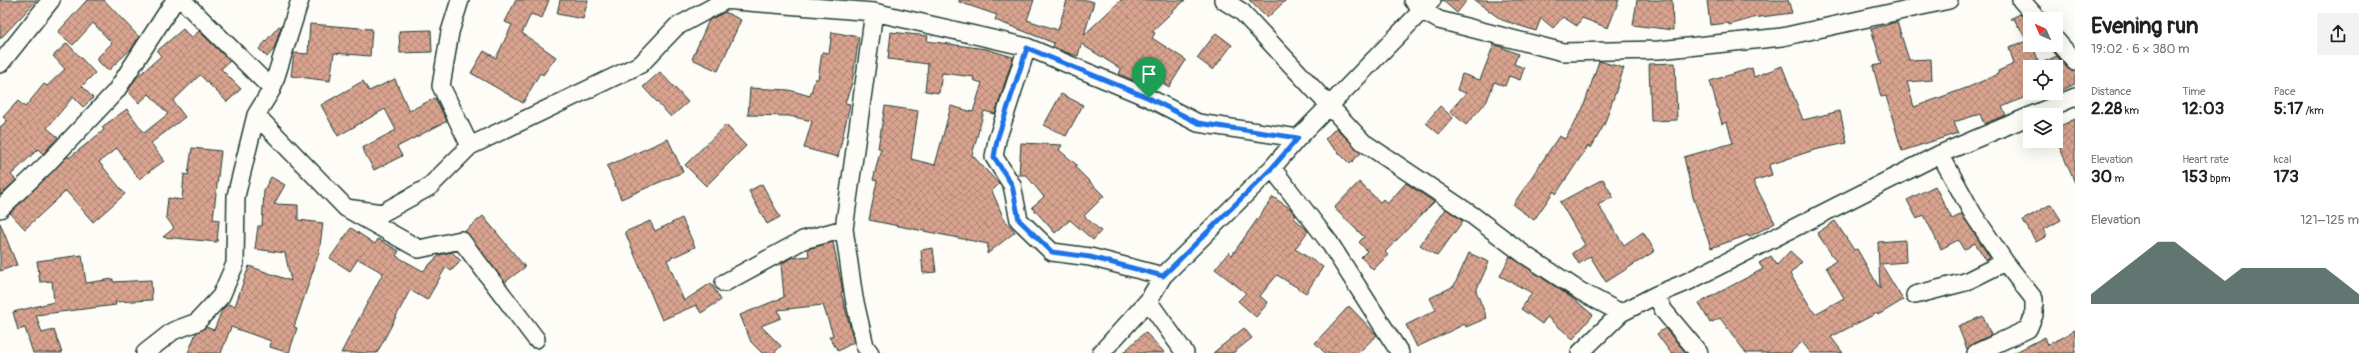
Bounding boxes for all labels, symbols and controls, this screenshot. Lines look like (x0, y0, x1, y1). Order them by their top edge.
north arrow (2023, 12, 2063, 52)
map controls (2023, 12, 2063, 148)
text: Evening run (2091, 12, 2199, 40)
button: share (2317, 13, 2359, 55)
text: 19:02 · 6 × 380 m (2091, 41, 2190, 57)
pin (1132, 57, 1166, 98)
button: locate (2023, 60, 2063, 100)
icon: arrive (1138, 63, 1160, 85)
text: Distance (2091, 85, 2131, 98)
text: Time (2182, 85, 2205, 98)
text: Pace (2274, 85, 2295, 98)
text: 2.28 (2091, 98, 2122, 119)
text: 12:03 (2182, 98, 2224, 119)
text: 5:17 (2274, 98, 2303, 119)
text: km (2122, 104, 2139, 117)
text: /km (2303, 104, 2324, 117)
button: layers (2023, 108, 2063, 148)
text: Elevation (2091, 153, 2133, 166)
text: Heart rate (2182, 153, 2229, 166)
text: kcal (2274, 153, 2292, 166)
text: 30 (2091, 166, 2112, 187)
text: 153 (2182, 166, 2208, 187)
text: 173 (2274, 166, 2299, 187)
text: m (2112, 172, 2124, 185)
text: bpm (2208, 172, 2230, 185)
text: Elevation (2091, 212, 2141, 228)
text: 121–125 m (2300, 212, 2359, 228)

